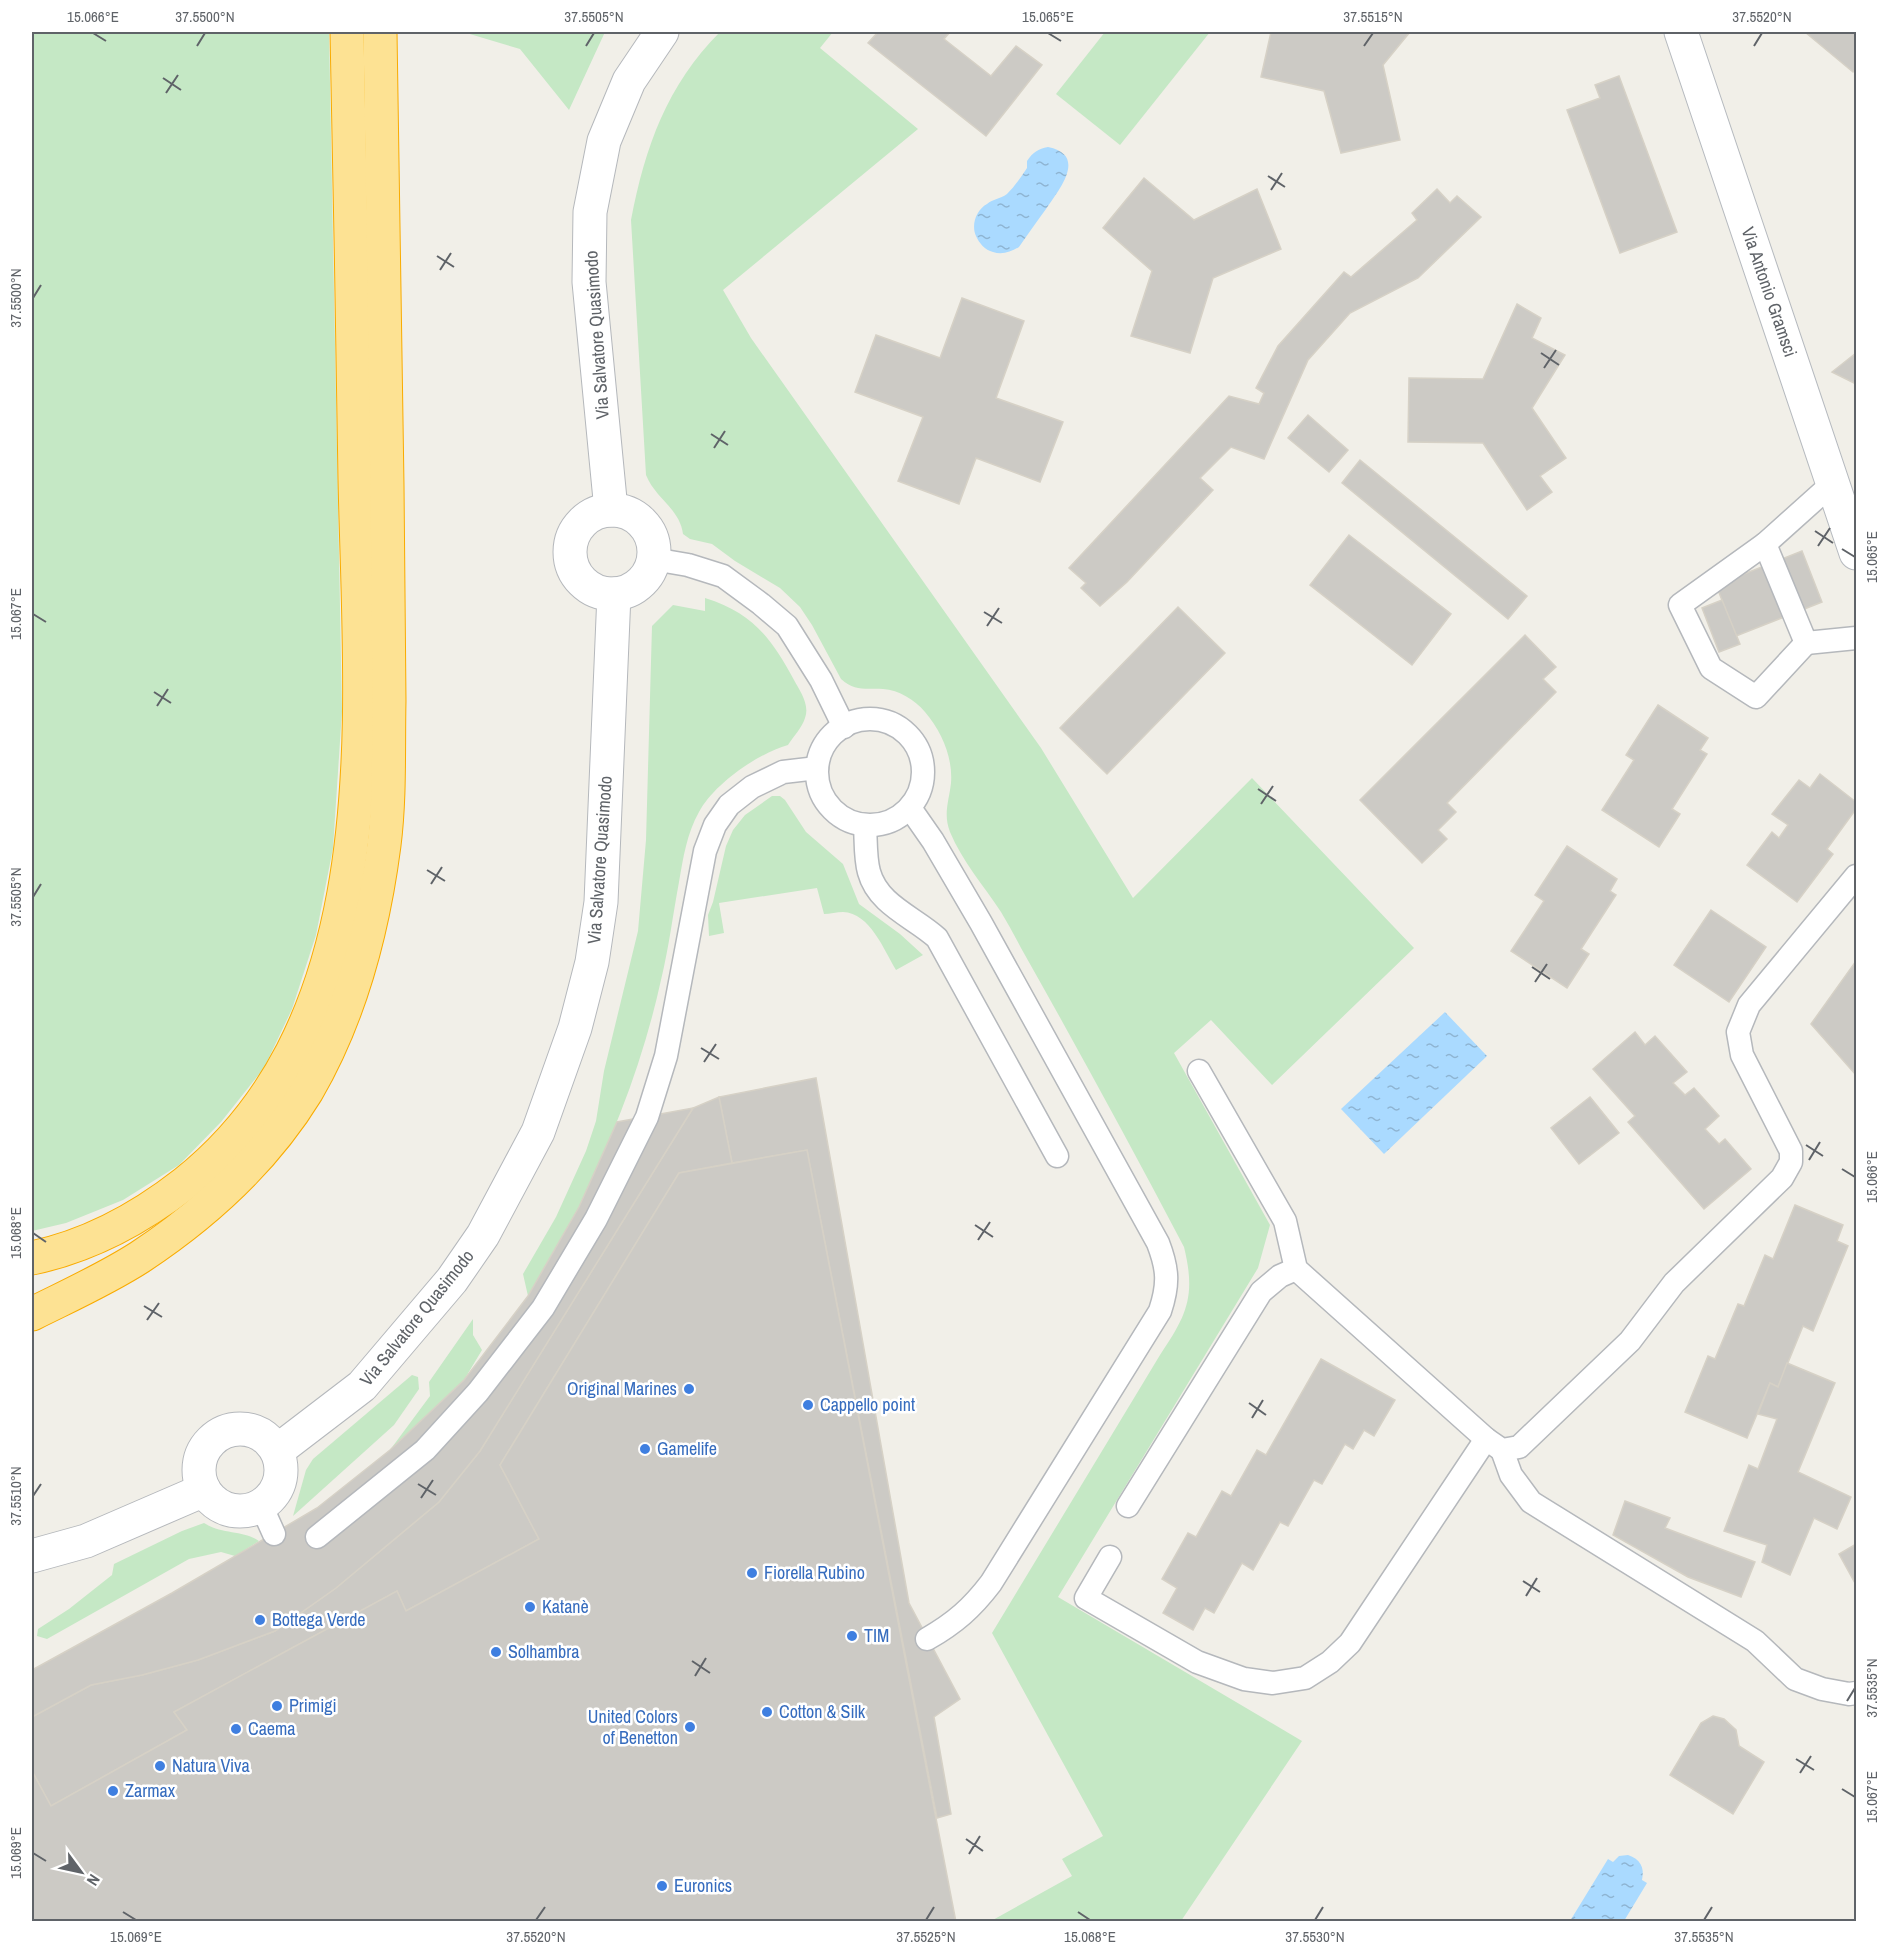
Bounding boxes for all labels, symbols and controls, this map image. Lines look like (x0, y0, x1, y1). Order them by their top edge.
text: 15.066°E (67, 6, 119, 27)
text: 37.5500°N (175, 6, 235, 27)
text: 37.5505°N (564, 6, 624, 27)
text: 15.065°E (1022, 6, 1074, 27)
text: 37.5515°N (1343, 6, 1403, 27)
text: 37.5520°N (1732, 6, 1792, 27)
street label: Via Antonio Gramsci (1736, 223, 1803, 360)
street label: Via Salvatore Quasimodo (578, 250, 615, 420)
text: 37.5500°N (5, 268, 26, 328)
text: 15.065°E (1861, 531, 1882, 583)
text: 15.067°E (5, 588, 26, 640)
street label: Via Salvatore Quasimodo (581, 775, 618, 945)
text: 37.5505°N (5, 867, 26, 927)
text: 15.066°E (1861, 1151, 1882, 1203)
text: 15.068°E (5, 1207, 26, 1259)
street label: Via Salvatore Quasimodo (354, 1244, 479, 1391)
place label: Original Marines (567, 1376, 677, 1401)
marker: Original Marines (682, 1382, 696, 1396)
place label: Cappello point (820, 1392, 915, 1417)
marker: Cappello point (801, 1398, 815, 1412)
place label: Gamelife (657, 1436, 717, 1461)
marker: Gamelife (638, 1442, 652, 1456)
text: 37.5510°N (5, 1466, 26, 1526)
place label: Fiorella Rubino (764, 1560, 865, 1585)
marker: Fiorella Rubino (745, 1566, 759, 1580)
place label: Katanè (542, 1594, 589, 1619)
marker: Katanè (523, 1600, 537, 1614)
place label: Bottega Verde (272, 1607, 366, 1632)
marker: Bottega Verde (253, 1613, 267, 1627)
place label: TIM (864, 1623, 889, 1648)
marker: TIM (845, 1629, 859, 1643)
place label: Solhambra (508, 1639, 579, 1664)
marker: Solhambra (489, 1645, 503, 1659)
text: 37.5535°N (1861, 1658, 1882, 1718)
place label: Primigi (289, 1693, 337, 1718)
marker: Primigi (270, 1699, 284, 1713)
place label: Cotton & Silk (779, 1699, 866, 1724)
place label: United Colors of Benetton (588, 1704, 678, 1750)
marker: Cotton & Silk (760, 1705, 774, 1719)
place label: Caema (248, 1716, 296, 1741)
marker: United Colors of Benetton (683, 1720, 697, 1734)
marker: Caema (229, 1722, 243, 1736)
place label: Natura Viva (172, 1753, 250, 1778)
marker: Natura Viva (153, 1759, 167, 1773)
text: 15.067°E (1861, 1771, 1882, 1823)
place label: Zarmax (125, 1778, 176, 1803)
marker: Zarmax (106, 1784, 120, 1798)
text: 15.069°E (5, 1827, 26, 1879)
north arrow (51, 1842, 111, 1902)
text: N (82, 1870, 105, 1890)
place label: Euronics (674, 1873, 732, 1898)
marker: Euronics (655, 1879, 669, 1893)
text: 15.069°E (110, 1926, 162, 1947)
text: 37.5520°N (506, 1926, 566, 1947)
text: 37.5525°N (896, 1926, 956, 1947)
text: 15.068°E (1064, 1926, 1116, 1947)
text: 37.5530°N (1285, 1926, 1345, 1947)
text: 37.5535°N (1674, 1926, 1734, 1947)

